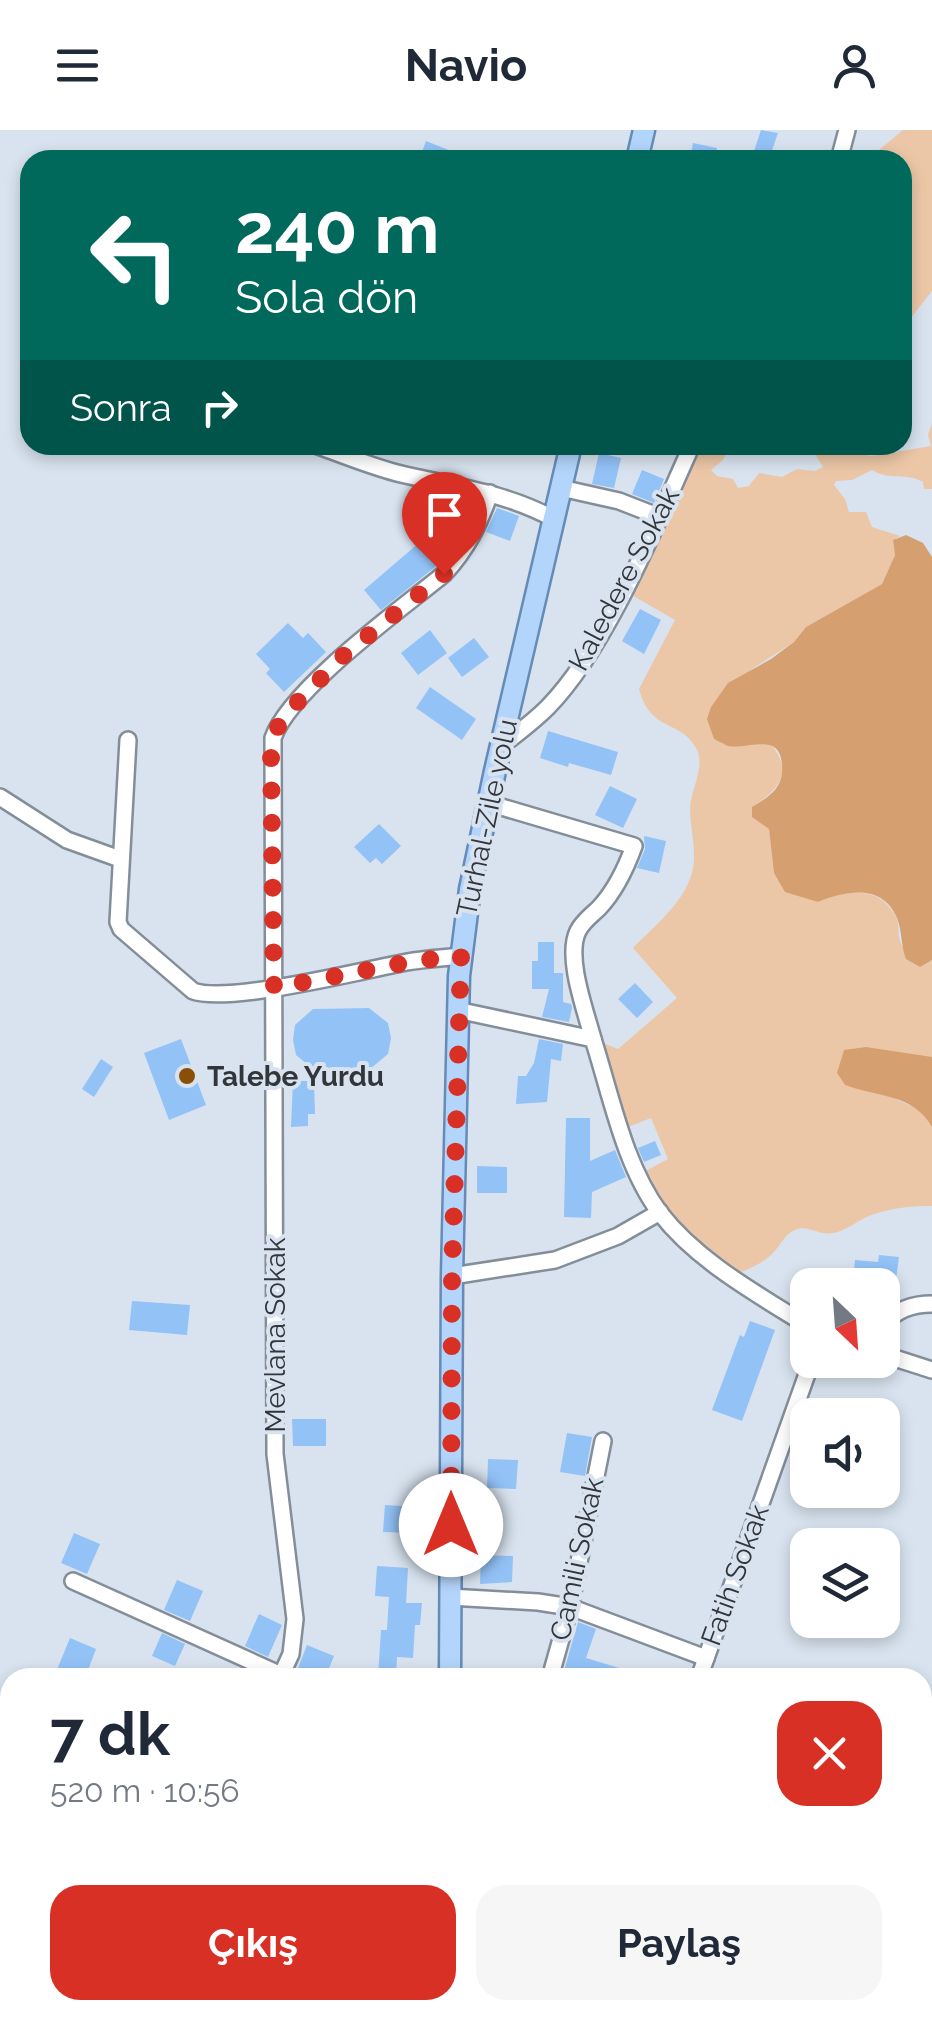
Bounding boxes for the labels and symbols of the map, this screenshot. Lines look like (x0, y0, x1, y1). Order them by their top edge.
pin (402, 472, 487, 575)
street label: Kaledere Sokak (562, 482, 686, 676)
street label: Turhal-Zile yolu (450, 716, 524, 920)
place label: Talebe Yurdu (207, 1060, 384, 1093)
marker: Talebe Yurdu (176, 1065, 198, 1087)
street label: Mevlana Sokak (259, 1237, 292, 1433)
north arrow (790, 1268, 900, 1378)
position arrow (399, 1473, 503, 1577)
street label: Camili Sokak (544, 1474, 610, 1643)
street label: Fatih Sokak (694, 1500, 776, 1650)

